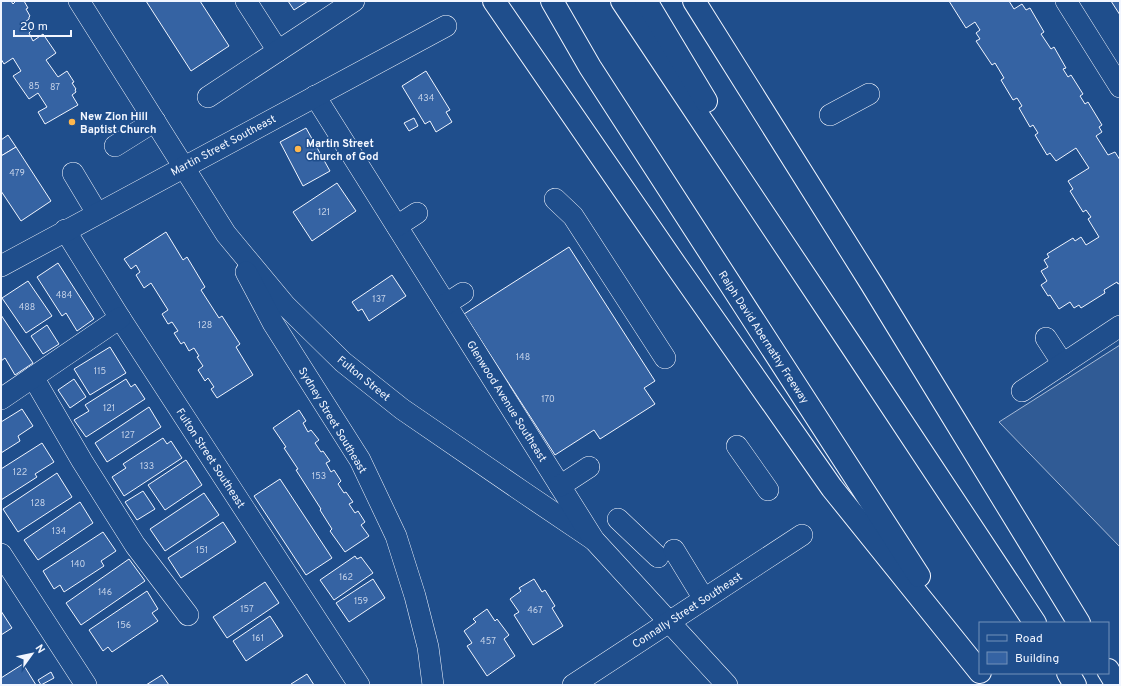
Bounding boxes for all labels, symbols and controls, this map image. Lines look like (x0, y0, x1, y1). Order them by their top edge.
scale bar (14, 12, 71, 38)
text: 20 m (20, 19, 48, 35)
house number: 85 (28, 81, 40, 92)
house number: 87 (50, 82, 60, 93)
house number: 434 (418, 93, 435, 104)
place label: New Zion Hill Baptist Church (80, 110, 156, 137)
street label: Martin Street Southeast (168, 112, 278, 180)
marker: New Zion Hill Baptist Church (67, 117, 77, 127)
place label: Martin Street Church of God (306, 137, 379, 164)
marker: Martin Street Church of God (293, 144, 303, 154)
house number: 479 (9, 168, 25, 179)
house number: 121 (318, 207, 330, 218)
street label: Ralph David Abernathy Freeway (715, 268, 812, 407)
house number: 484 (56, 290, 73, 301)
house number: 137 (372, 294, 386, 305)
house number: 488 (19, 302, 35, 313)
house number: 128 (198, 320, 212, 331)
street label: Glenwood Avenue Southeast (463, 338, 549, 465)
house number: 148 (516, 352, 530, 363)
street label: Fulton Street (334, 353, 393, 404)
street label: Sydney Street Southeast (295, 365, 369, 476)
house number: 115 (94, 366, 106, 377)
house number: 170 (541, 394, 555, 405)
house number: 121 (103, 403, 115, 414)
street label: Fulton Street Southeast (173, 406, 248, 511)
house number: 127 (121, 430, 135, 441)
house number: 133 (140, 461, 154, 472)
house number: 122 (13, 467, 27, 478)
house number: 153 (312, 471, 326, 482)
house number: 128 (31, 498, 45, 509)
house number: 134 (52, 526, 67, 537)
house number: 151 (196, 545, 208, 556)
house number: 140 (71, 559, 85, 570)
street label: Connally Street Southeast (630, 570, 745, 652)
house number: 162 (339, 572, 353, 583)
house number: 146 (98, 587, 112, 598)
house number: 159 (354, 596, 368, 607)
house number: 157 (240, 604, 254, 615)
house number: 467 (527, 605, 543, 616)
house number: 156 (117, 620, 131, 631)
legend (979, 622, 1109, 674)
text: Road (1015, 631, 1043, 647)
house number: 161 (252, 633, 264, 644)
north arrow (12, 634, 52, 674)
house number: 457 (480, 636, 496, 647)
text: N (32, 642, 48, 656)
text: Building (1015, 651, 1059, 667)

